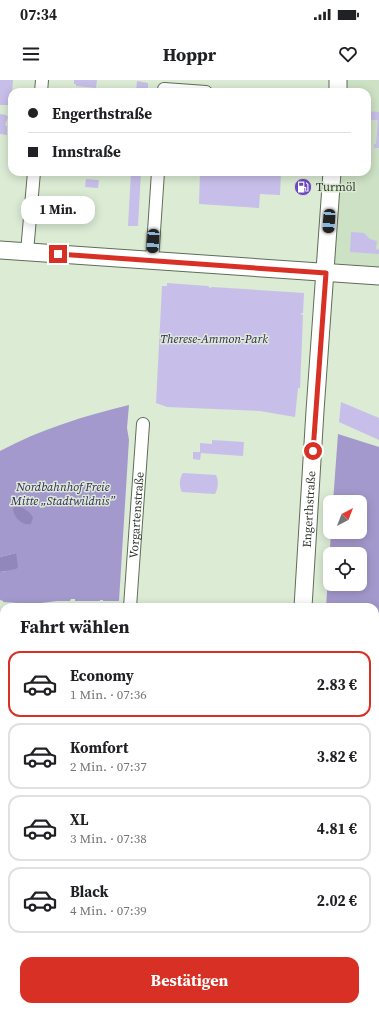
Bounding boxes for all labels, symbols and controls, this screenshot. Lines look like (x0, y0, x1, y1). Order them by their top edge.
text: 07:34 (20, 4, 57, 25)
text: Hoppr (163, 42, 216, 67)
icon: menu (20, 43, 42, 65)
icon: heart (337, 43, 359, 65)
text: Engerthstraße (52, 103, 152, 124)
text: Innstraße (52, 141, 121, 162)
fuel station icon: Turmöl (293, 177, 313, 197)
place label: Turmöl (316, 179, 356, 195)
callout: 1 Min. (21, 196, 95, 224)
text: 1 Min. (39, 201, 77, 218)
car (322, 209, 336, 233)
car (146, 229, 160, 253)
route end (49, 245, 67, 263)
park label: Therese-Ammon-Park (160, 331, 268, 347)
route start (304, 442, 322, 460)
street label: Engerthstraße (299, 470, 319, 548)
street label: Vorgartenstraße (125, 471, 148, 559)
park label: Nordbahnhof Freie Mitte „Stadtwildnis” (10, 479, 116, 509)
north arrow (323, 495, 367, 539)
map controls (323, 495, 367, 591)
button: locate (323, 547, 367, 591)
text: Fahrt wählen (20, 614, 130, 639)
text: Economy (70, 665, 134, 686)
icon: car (22, 666, 58, 702)
text: 2.83 € (317, 674, 357, 695)
text: 1 Min. · 07:36 (70, 686, 147, 703)
text: Komfort (70, 737, 128, 758)
icon: car (22, 738, 58, 774)
text: 3.82 € (317, 746, 357, 767)
text: 2 Min. · 07:37 (70, 758, 147, 775)
text: XL (70, 809, 89, 830)
icon: car (22, 810, 58, 846)
text: 4.81 € (317, 818, 357, 839)
text: 3 Min. · 07:38 (70, 830, 147, 847)
text: Black (70, 881, 109, 902)
icon: car (22, 882, 58, 918)
text: 2.02 € (317, 890, 357, 911)
text: 4 Min. · 07:39 (70, 902, 147, 919)
button: Bestätigen (20, 957, 359, 1003)

